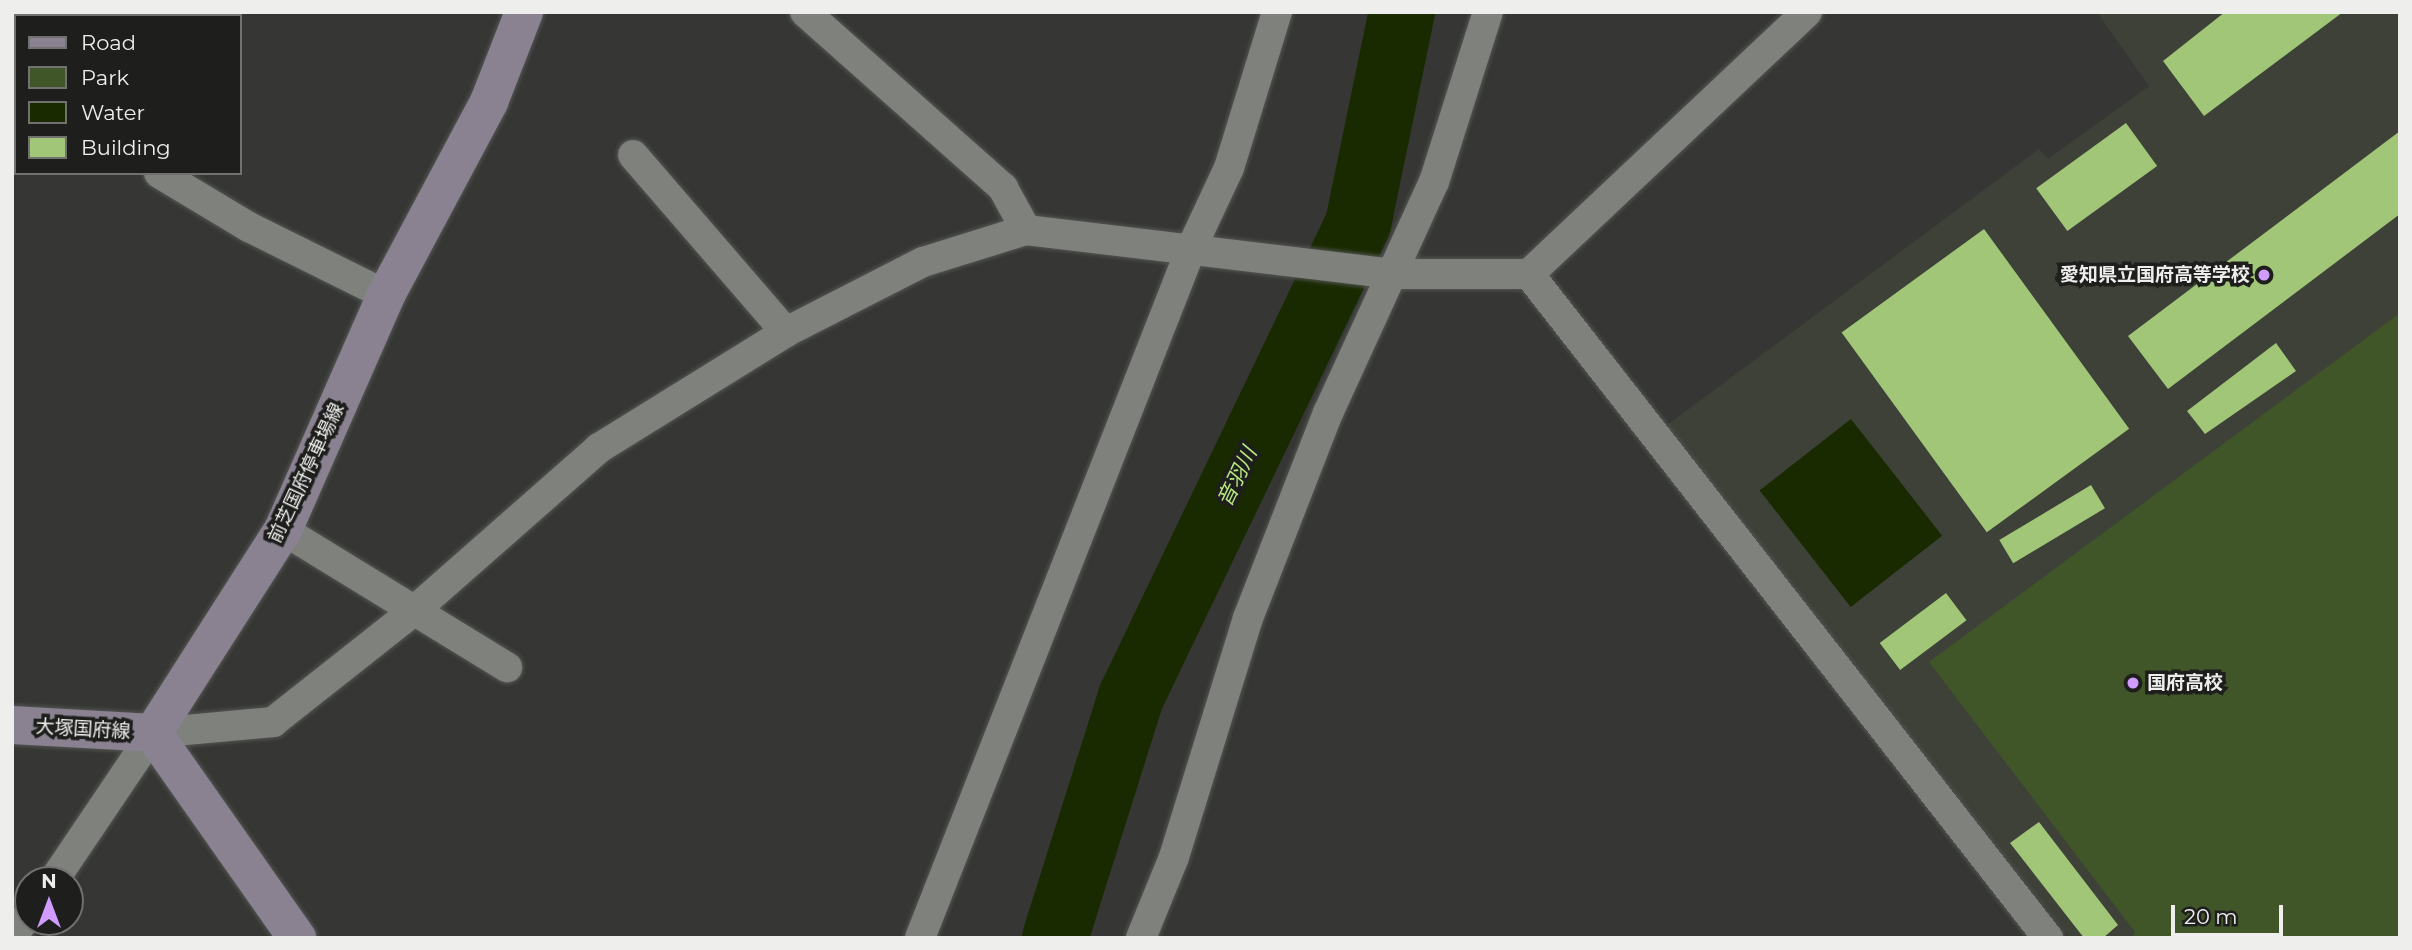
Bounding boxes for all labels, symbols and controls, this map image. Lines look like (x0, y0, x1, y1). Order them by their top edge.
legend (14, 14, 242, 175)
text: Road (81, 30, 136, 55)
text: Park (81, 65, 129, 90)
text: Water (81, 100, 145, 125)
text: Building (81, 135, 171, 160)
place label: 愛知県立国府高等学校 (2060, 264, 2250, 286)
marker: 愛知県立国府高等学校 (2256, 267, 2272, 283)
street label: 前芝国府停車場線 (264, 399, 348, 547)
water label: 音羽川 (1212, 443, 1262, 511)
place label: 国府高校 (2147, 672, 2223, 694)
marker: 国府高校 (2125, 675, 2141, 691)
street label: 大塚国府線 (35, 715, 131, 743)
north arrow (14, 866, 84, 936)
text: N (41, 870, 57, 893)
scale bar (2174, 890, 2286, 934)
text: 20 m (2184, 904, 2238, 929)

